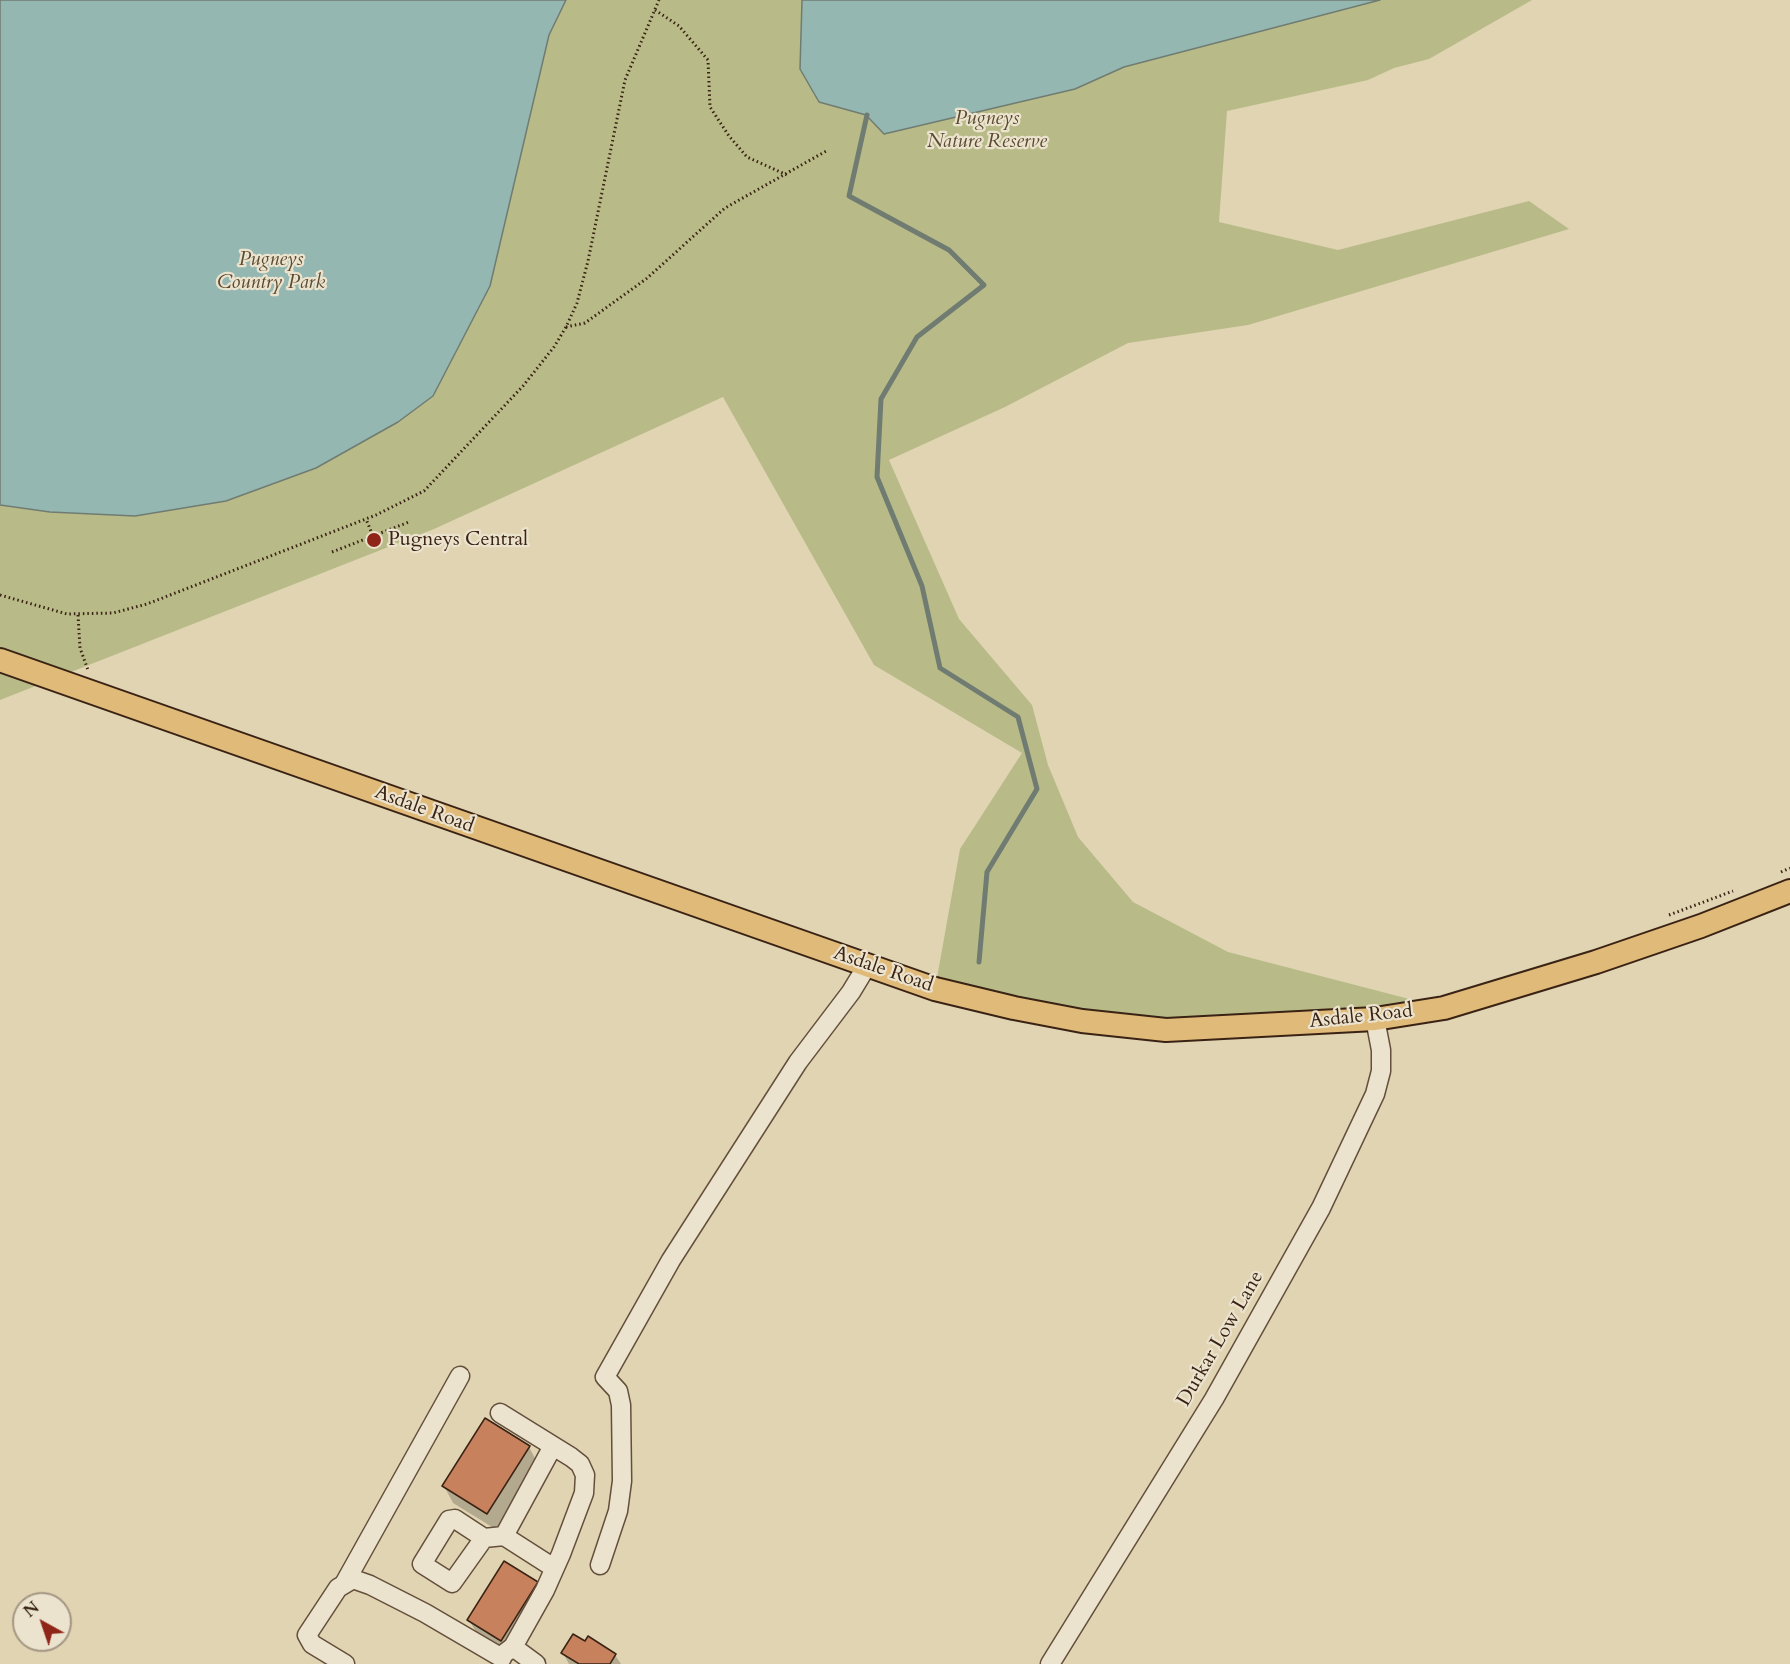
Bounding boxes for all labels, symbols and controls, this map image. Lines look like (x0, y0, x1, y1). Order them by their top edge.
park label: Pugneys Nature Reserve (927, 107, 1047, 154)
park label: Pugneys Country Park (217, 248, 325, 295)
place label: Pugneys Central (388, 528, 528, 552)
marker: Pugneys Central (365, 531, 383, 549)
street label: Asdale Road (371, 781, 477, 839)
street label: Asdale Road (830, 942, 936, 998)
street label: Asdale Road (1308, 1000, 1414, 1034)
street label: Durkar Low Lane (1173, 1267, 1269, 1411)
north arrow (12, 1592, 72, 1652)
text: N (19, 1597, 44, 1623)

